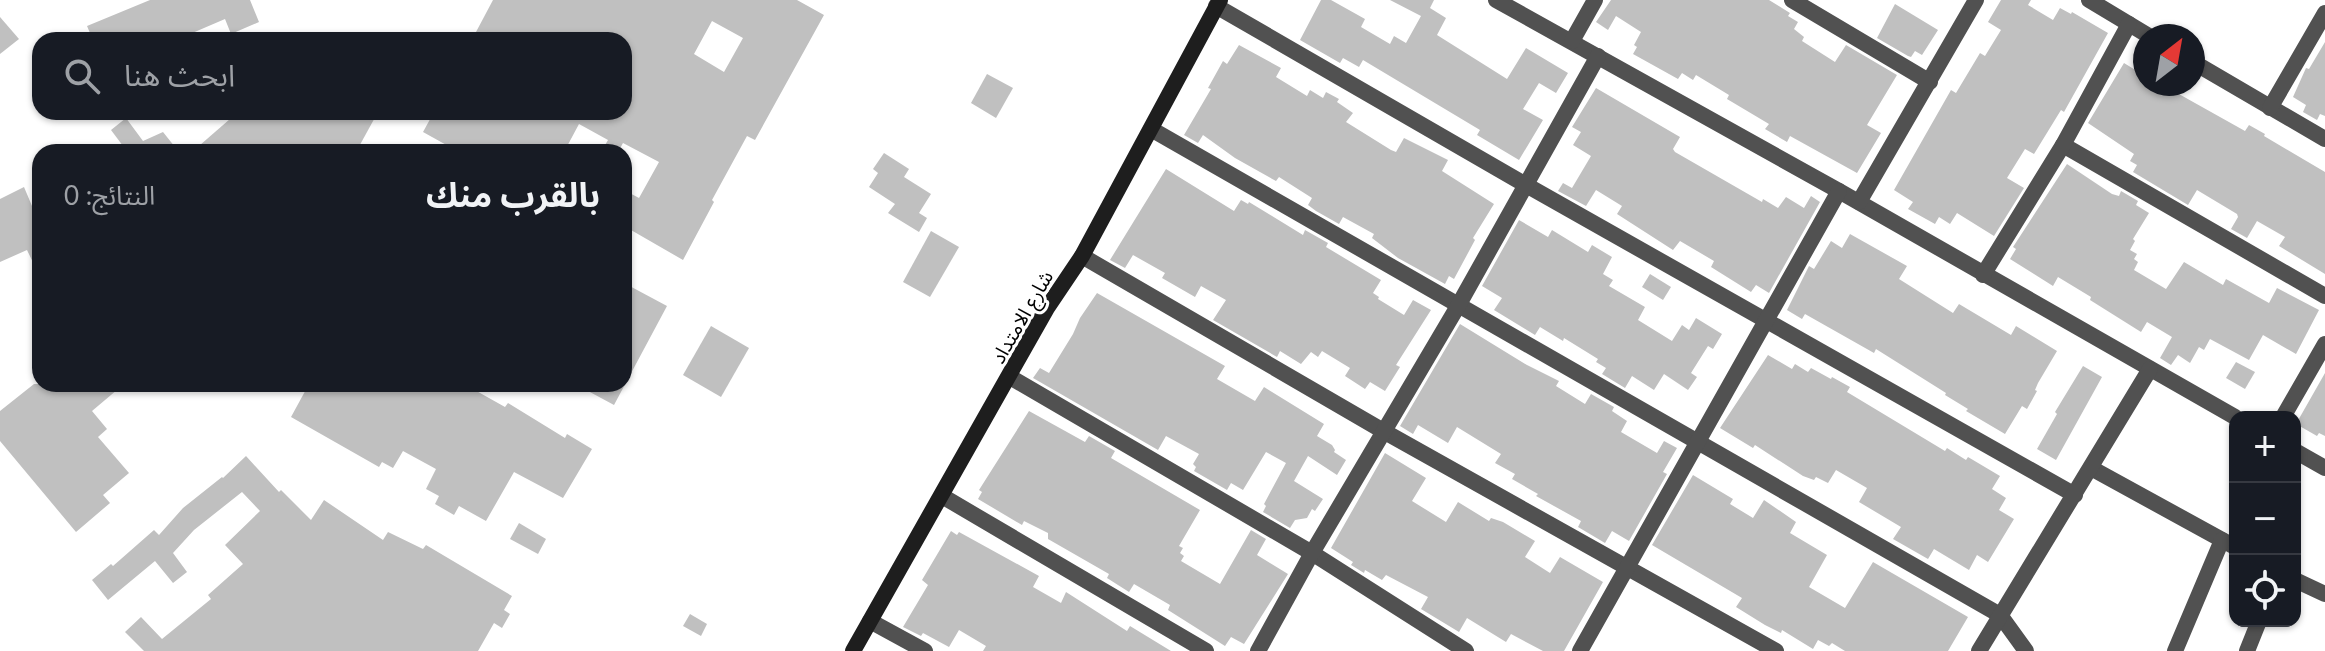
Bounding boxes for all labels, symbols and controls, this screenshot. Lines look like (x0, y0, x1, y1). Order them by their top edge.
north arrow (2133, 24, 2205, 96)
search box (32, 32, 632, 120)
icon: search (60, 54, 104, 98)
text: ابحث هنا (124, 56, 235, 92)
text: بالقرب منك (426, 173, 600, 214)
text: النتائج: 0 (64, 179, 155, 211)
street label: شارع الامتداد (985, 266, 1061, 369)
map controls (2229, 411, 2301, 627)
button: + (2229, 411, 2301, 483)
button: − (2229, 483, 2301, 555)
button: locate (2229, 555, 2301, 627)

